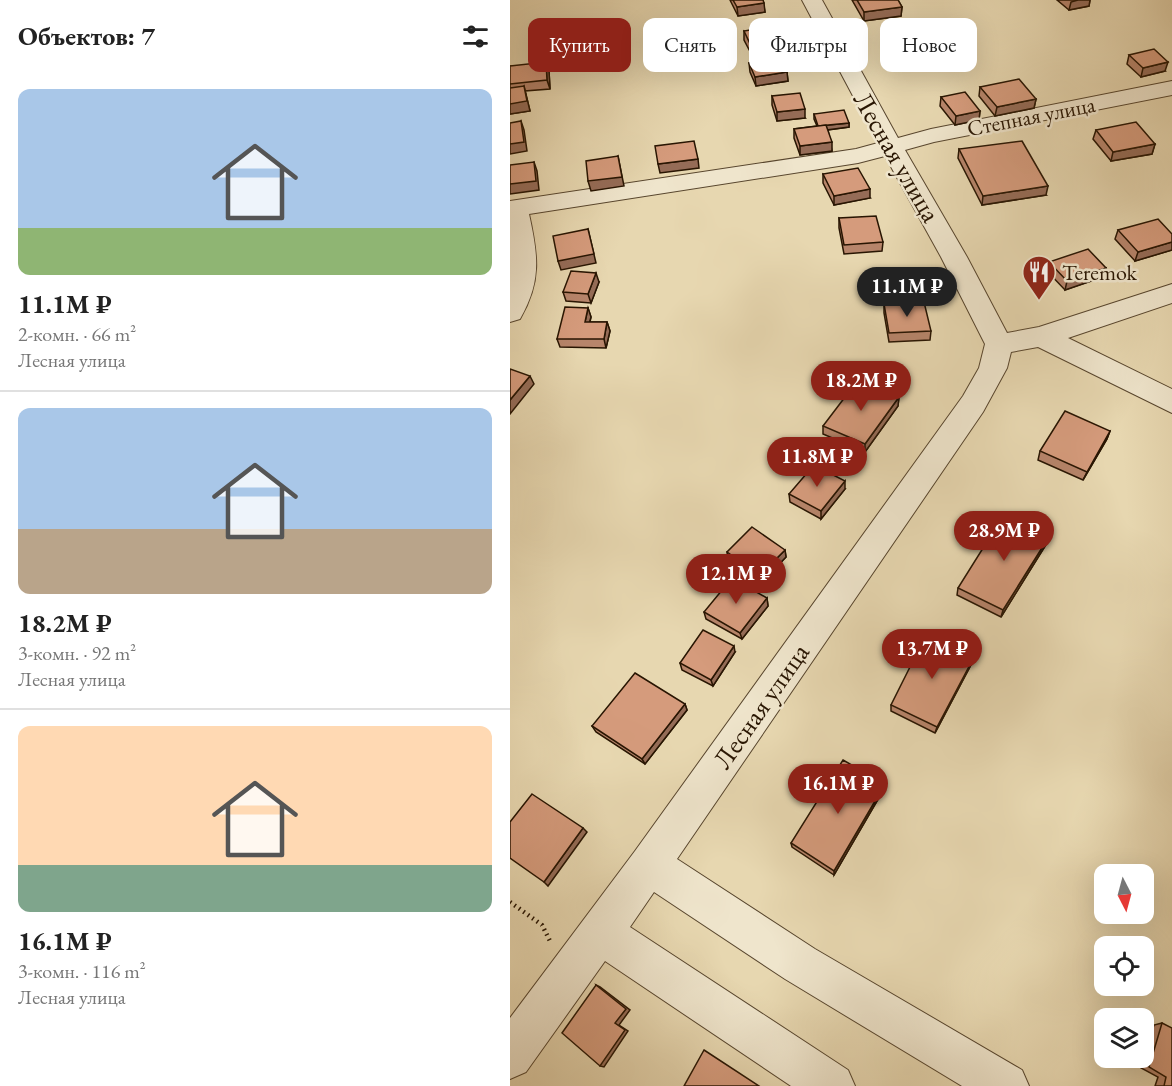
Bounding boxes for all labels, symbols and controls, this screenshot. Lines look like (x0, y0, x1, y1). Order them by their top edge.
chip: Купить (528, 18, 631, 72)
chip: Снять (643, 18, 737, 72)
chip: Фильтры (749, 18, 868, 72)
chip: Новое (880, 18, 977, 72)
text: Объектов: 7 (18, 19, 155, 53)
icon: filters (459, 20, 492, 53)
street label: Лесная улица (846, 85, 949, 229)
street label: Степная улица (964, 90, 1098, 143)
icon: home (201, 128, 309, 236)
restaurant icon: Teremok (1021, 254, 1057, 301)
place label: Teremok (1062, 258, 1138, 287)
pin: 11.1M ₽ (852, 267, 962, 318)
text: 11.1M ₽ (871, 273, 943, 299)
text: 11.1M ₽ (18, 287, 112, 321)
text: 2-комн. · 66 m² (18, 321, 136, 347)
text: Лесная улица (18, 347, 126, 373)
pin: 18.2M ₽ (806, 361, 916, 412)
text: 18.2M ₽ (825, 367, 897, 393)
pin: 11.8M ₽ (762, 437, 872, 488)
text: 11.8M ₽ (781, 443, 853, 469)
icon: home (201, 447, 309, 555)
pin: 28.9M ₽ (949, 511, 1059, 562)
text: 28.9M ₽ (968, 517, 1040, 543)
pin: 12.1M ₽ (681, 554, 791, 605)
text: 12.1M ₽ (700, 560, 772, 586)
text: 18.2M ₽ (18, 606, 112, 640)
pin: 13.7M ₽ (877, 629, 987, 680)
text: 13.7M ₽ (896, 635, 968, 661)
street label: Лесная улица (705, 636, 817, 775)
text: 3-комн. · 92 m² (18, 640, 136, 666)
text: Лесная улица (18, 666, 126, 692)
pin: 16.1M ₽ (783, 764, 893, 815)
icon: home (201, 765, 309, 873)
text: 16.1M ₽ (802, 770, 874, 796)
north arrow (1094, 864, 1154, 924)
map controls (1094, 864, 1154, 1068)
text: 16.1M ₽ (18, 924, 112, 958)
button: locate (1094, 936, 1154, 996)
text: 3-комн. · 116 m² (18, 958, 146, 984)
text: Лесная улица (18, 984, 126, 1010)
button: layers (1094, 1008, 1154, 1068)

